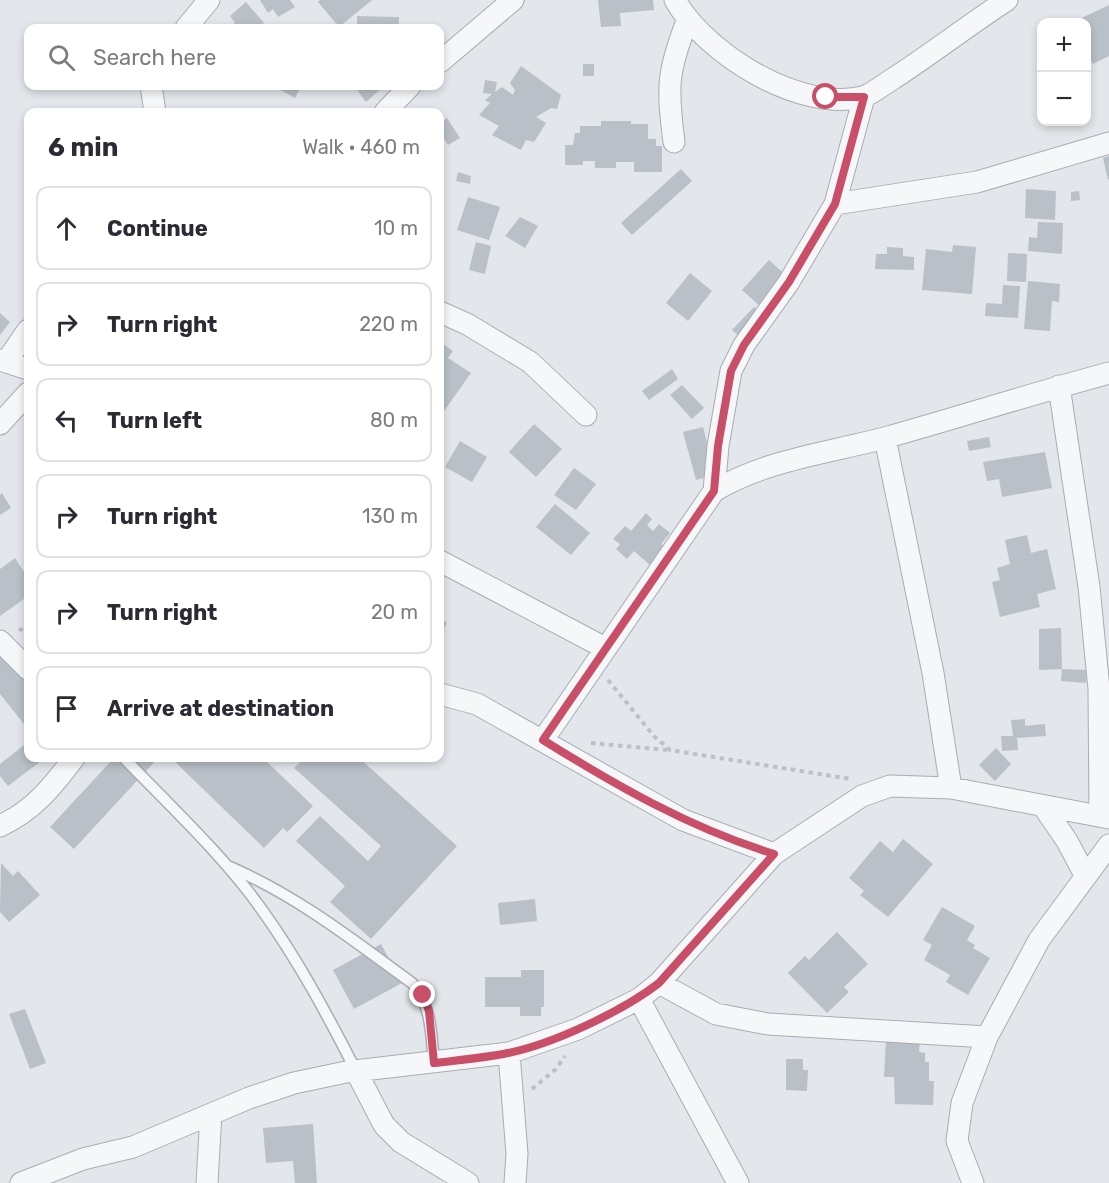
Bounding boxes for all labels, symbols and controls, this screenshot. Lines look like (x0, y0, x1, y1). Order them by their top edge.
map controls (1037, 18, 1091, 126)
button: + (1037, 18, 1091, 72)
search box (24, 24, 444, 90)
icon: search (45, 41, 78, 74)
text: Search here (93, 44, 216, 71)
button: − (1037, 72, 1091, 126)
route start (812, 83, 838, 109)
text: 6 min (48, 132, 118, 163)
text: Walk · 460 m (302, 135, 420, 159)
icon: ahead (50, 212, 83, 245)
text: Continue (107, 215, 208, 242)
text: 10 m (374, 216, 418, 240)
icon: right (50, 308, 83, 341)
text: Turn right (107, 311, 217, 338)
text: 220 m (359, 312, 418, 336)
icon: left (50, 404, 83, 437)
text: Turn left (107, 407, 202, 434)
text: 80 m (370, 408, 418, 432)
icon: right (50, 500, 83, 533)
text: Turn right (107, 503, 217, 530)
text: 130 m (362, 504, 418, 528)
icon: right (50, 596, 83, 629)
text: Turn right (107, 599, 217, 626)
text: 20 m (371, 600, 418, 624)
icon: arrive (50, 692, 83, 725)
text: Arrive at destination (107, 695, 334, 722)
route end (409, 981, 435, 1007)

